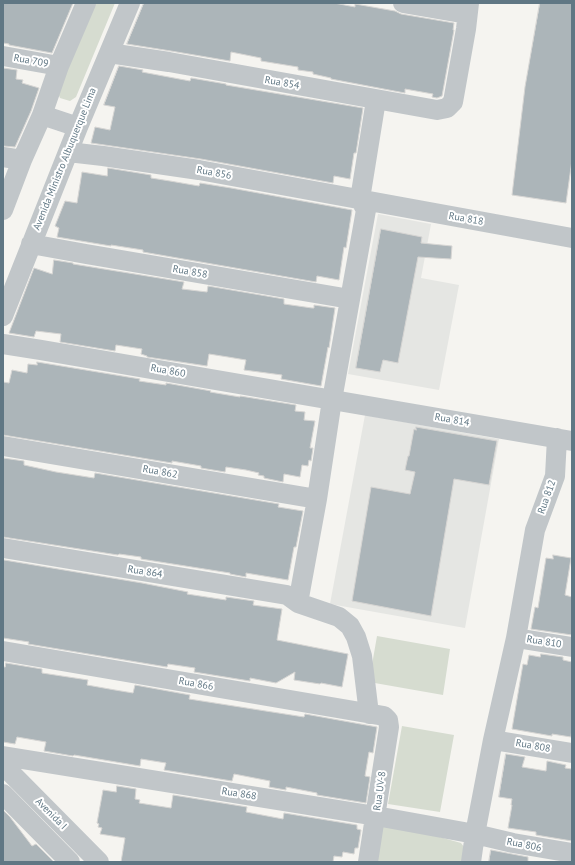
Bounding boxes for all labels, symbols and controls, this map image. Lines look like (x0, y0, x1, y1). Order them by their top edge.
street label: Rua 709 (13, 52, 49, 70)
street label: Rua 854 (264, 74, 300, 92)
street label: Avenida Ministro Albuquerque Lima (31, 86, 99, 232)
street label: Rua 856 (196, 164, 232, 182)
street label: Rua 818 (448, 210, 484, 228)
street label: Rua 858 (172, 263, 208, 281)
street label: Rua 860 (150, 362, 186, 380)
street label: Rua 814 (434, 411, 470, 429)
street label: Rua 862 (142, 463, 178, 481)
street label: Rua 812 (535, 478, 559, 516)
street label: Rua 864 (127, 563, 163, 581)
street label: Rua 810 (526, 633, 562, 651)
street label: Rua 866 (178, 675, 214, 693)
street label: Rua 808 (515, 737, 551, 755)
street label: Rua UV-8 (371, 771, 389, 811)
street label: Rua 868 (221, 785, 257, 803)
street label: Avenida I (33, 796, 69, 832)
street label: Rua 806 (506, 836, 542, 854)

